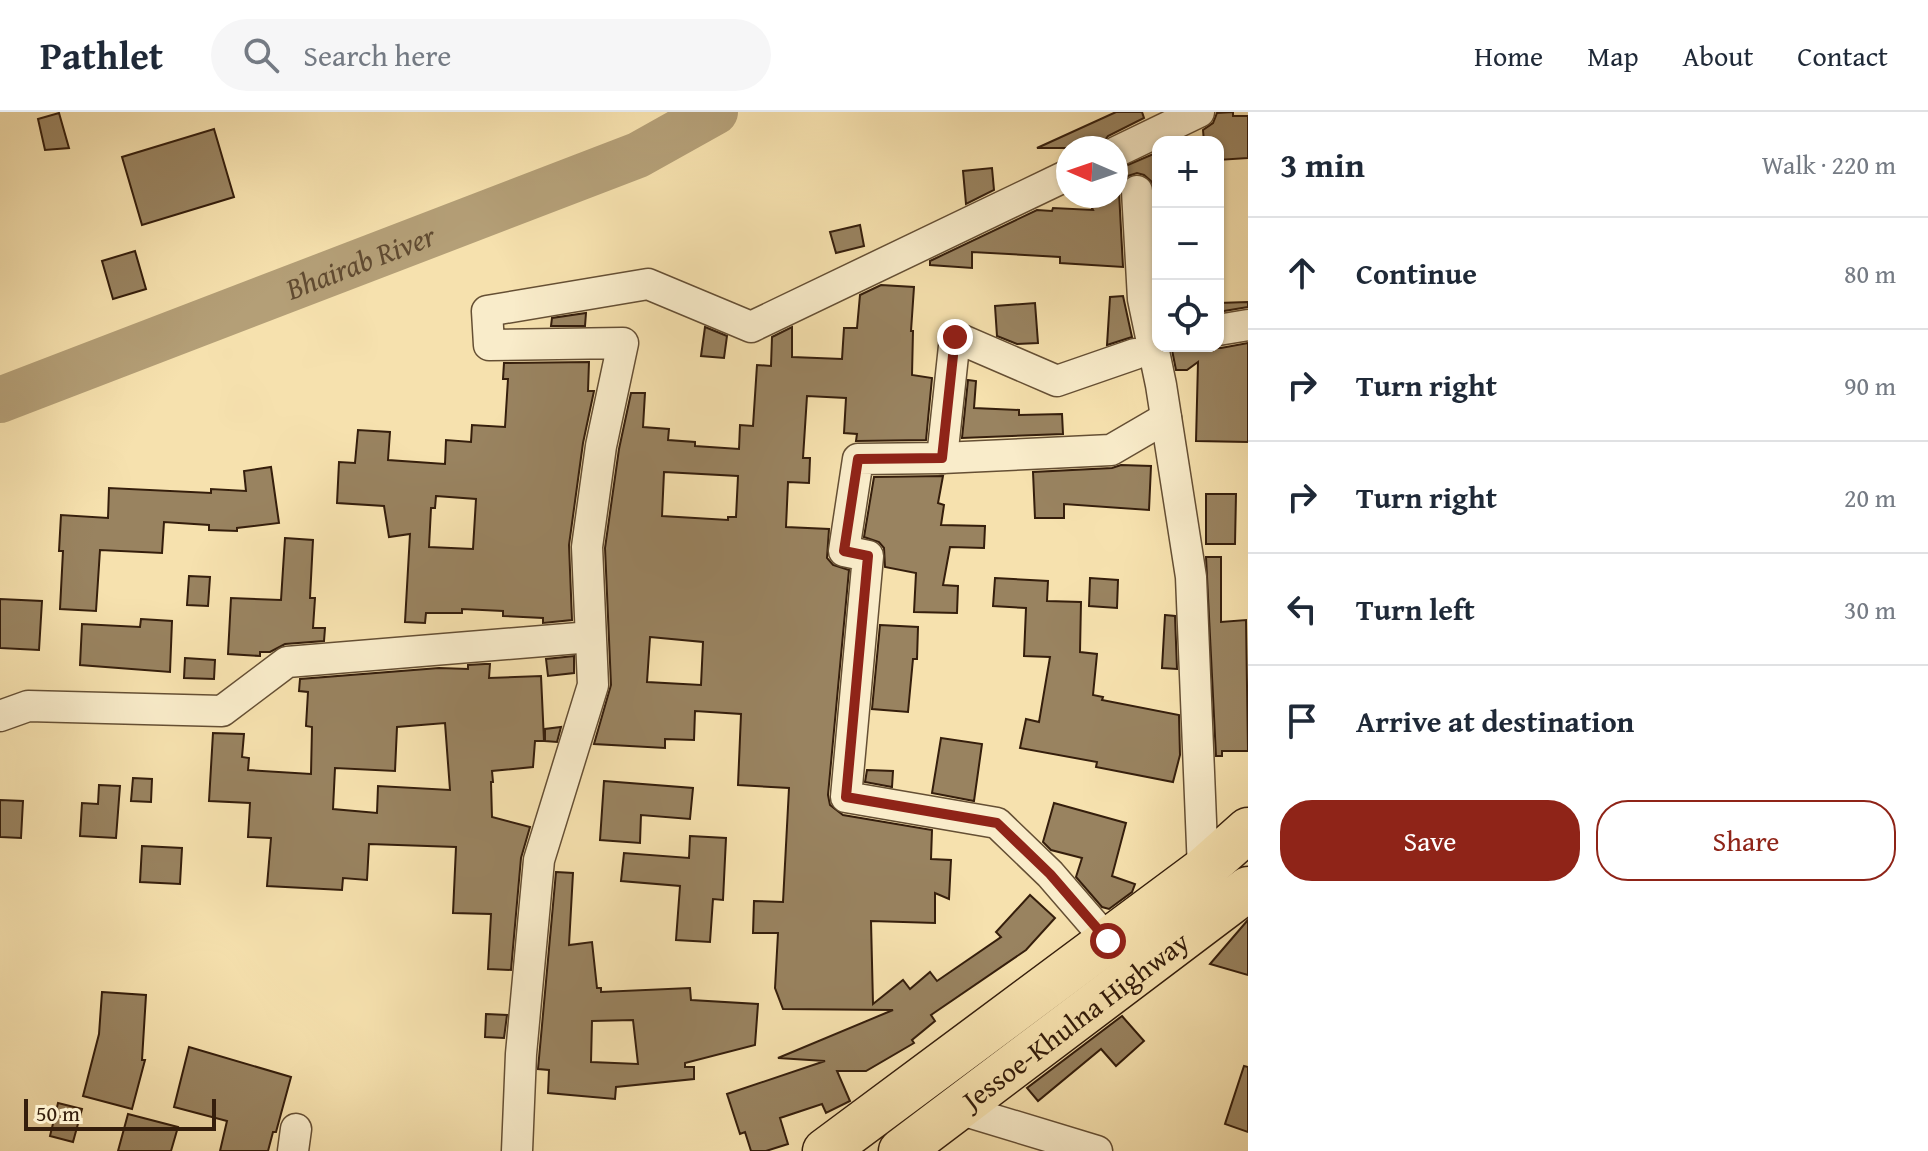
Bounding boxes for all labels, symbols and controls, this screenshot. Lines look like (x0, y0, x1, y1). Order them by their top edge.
search box (211, 19, 771, 91)
text: Pathlet (40, 27, 163, 83)
icon: search (239, 33, 283, 77)
text: Search here (303, 33, 451, 77)
text: Home (1474, 35, 1543, 76)
text: Map (1587, 35, 1639, 76)
text: About (1683, 35, 1753, 76)
text: Contact (1797, 35, 1888, 76)
north arrow (1056, 136, 1128, 208)
map controls (1152, 136, 1224, 352)
button: + (1152, 136, 1224, 208)
text: 3 min (1280, 140, 1365, 189)
text: Walk · 220 m (1762, 145, 1896, 184)
button: − (1152, 208, 1224, 280)
water label: Bhairab River (278, 213, 442, 311)
icon: ahead (1280, 251, 1324, 295)
text: Continue (1356, 251, 1477, 295)
text: 80 m (1844, 254, 1896, 293)
button: locate (1152, 280, 1224, 352)
route end (937, 319, 973, 355)
icon: right (1280, 363, 1324, 407)
text: Turn right (1356, 363, 1497, 407)
text: 90 m (1844, 366, 1896, 405)
icon: right (1280, 475, 1324, 519)
text: Turn right (1356, 475, 1497, 519)
text: 20 m (1844, 478, 1896, 517)
icon: left (1280, 587, 1324, 631)
text: Turn left (1356, 587, 1475, 631)
text: 30 m (1844, 590, 1896, 629)
icon: arrive (1280, 699, 1324, 743)
text: Arrive at destination (1356, 699, 1634, 743)
button: Save (1280, 800, 1580, 881)
button: Share (1596, 800, 1896, 881)
street label: Jessoe-Khulna Highway (951, 921, 1197, 1121)
route start (1090, 923, 1126, 959)
scale bar (24, 1095, 216, 1131)
text: 50 m (36, 1097, 80, 1129)

